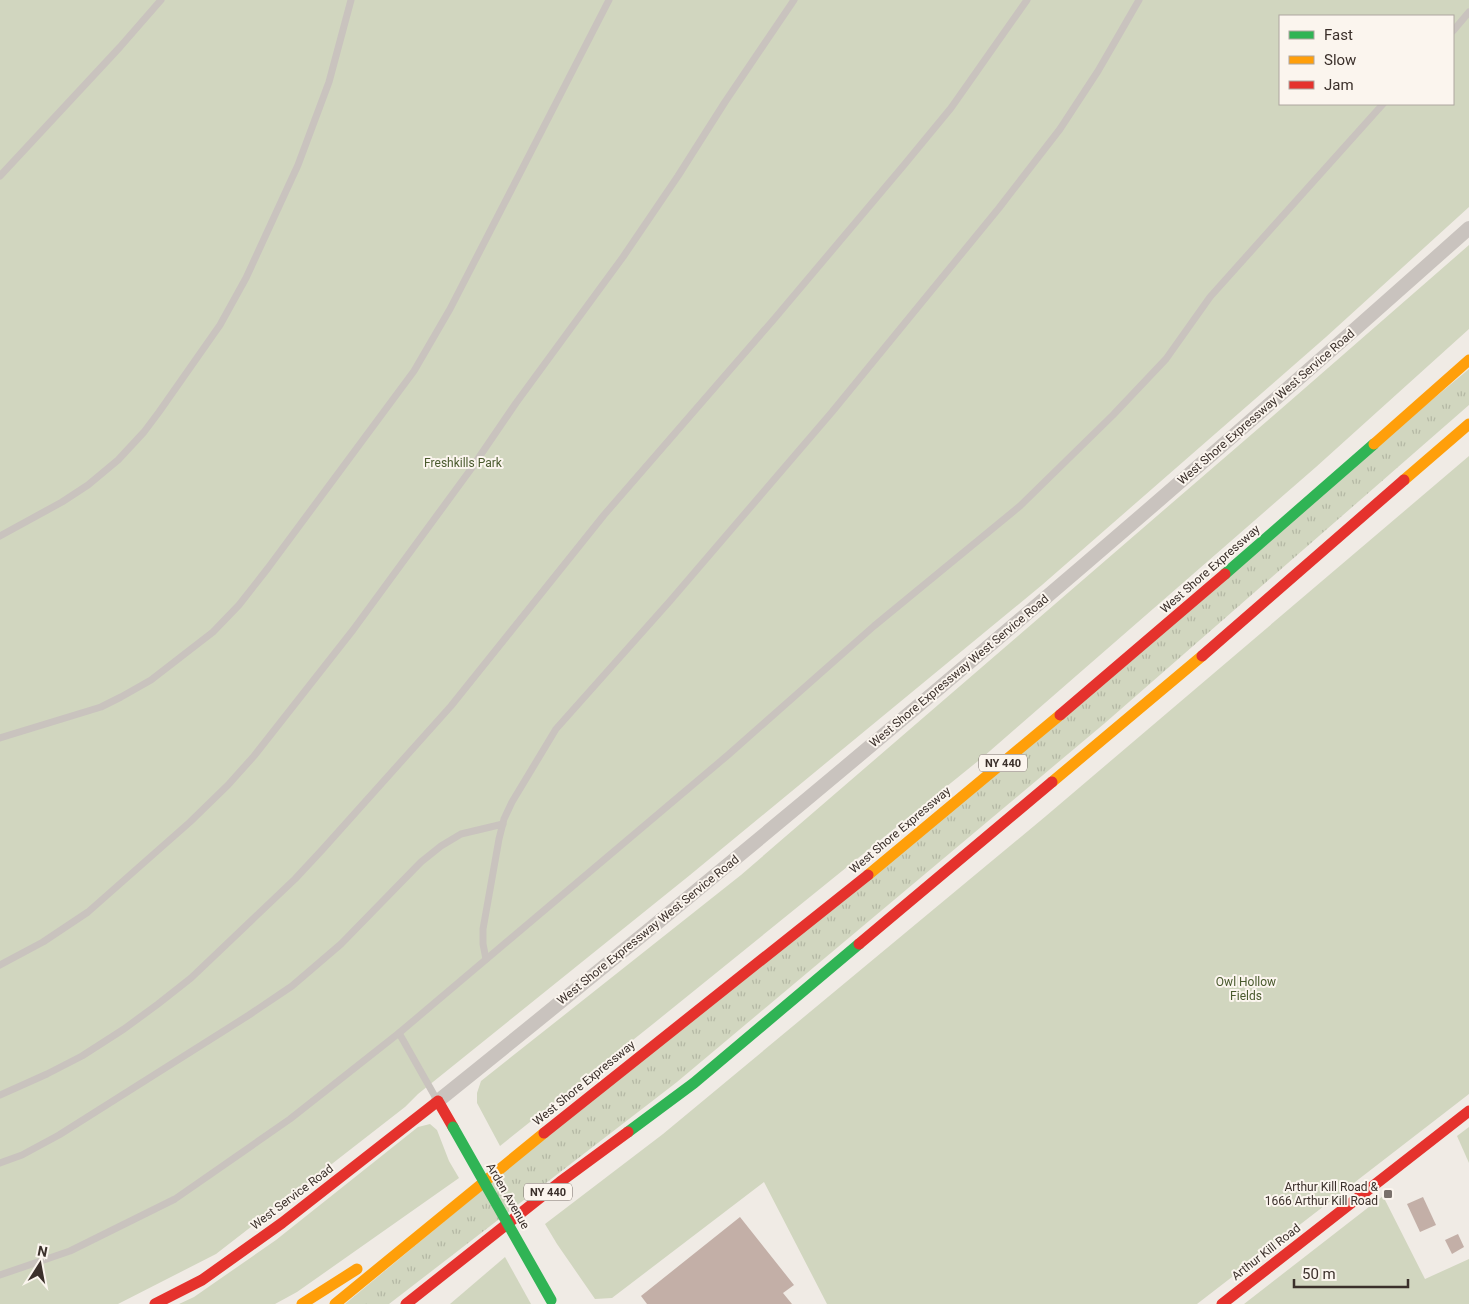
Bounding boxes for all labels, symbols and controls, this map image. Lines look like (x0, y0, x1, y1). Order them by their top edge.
legend (1279, 15, 1454, 105)
text: Fast (1324, 26, 1353, 44)
text: Slow (1324, 51, 1356, 69)
text: Jam (1324, 76, 1354, 94)
street label: West Shore Expressway West Service Road (1175, 326, 1357, 488)
park label: Freshkills Park (424, 456, 503, 470)
street label: West Shore Expressway (1157, 522, 1263, 616)
street label: West Shore Expressway West Service Road (867, 592, 1051, 750)
road number: NY 440 (979, 754, 1027, 771)
street label: West Shore Expressway (847, 784, 953, 876)
street label: West Shore Expressway West Service Road (554, 852, 742, 1008)
park label: Owl Hollow Fields (1216, 975, 1276, 1003)
street label: West Shore Expressway (530, 1037, 638, 1128)
street label: West Service Road (248, 1161, 336, 1233)
street label: Arden Avenue (483, 1161, 533, 1231)
place label: Arthur Kill Road & 1666 Arthur Kill Road (1265, 1180, 1379, 1208)
road number: NY 440 (524, 1184, 572, 1200)
marker: Arthur Kill Road & 1666 Arthur Kill Road (1382, 1188, 1394, 1200)
street label: Arthur Kill Road (1229, 1221, 1303, 1283)
north arrow (15, 1239, 65, 1289)
text: N (36, 1242, 49, 1260)
scale bar (1294, 1256, 1408, 1288)
text: 50 m (1302, 1265, 1336, 1283)

